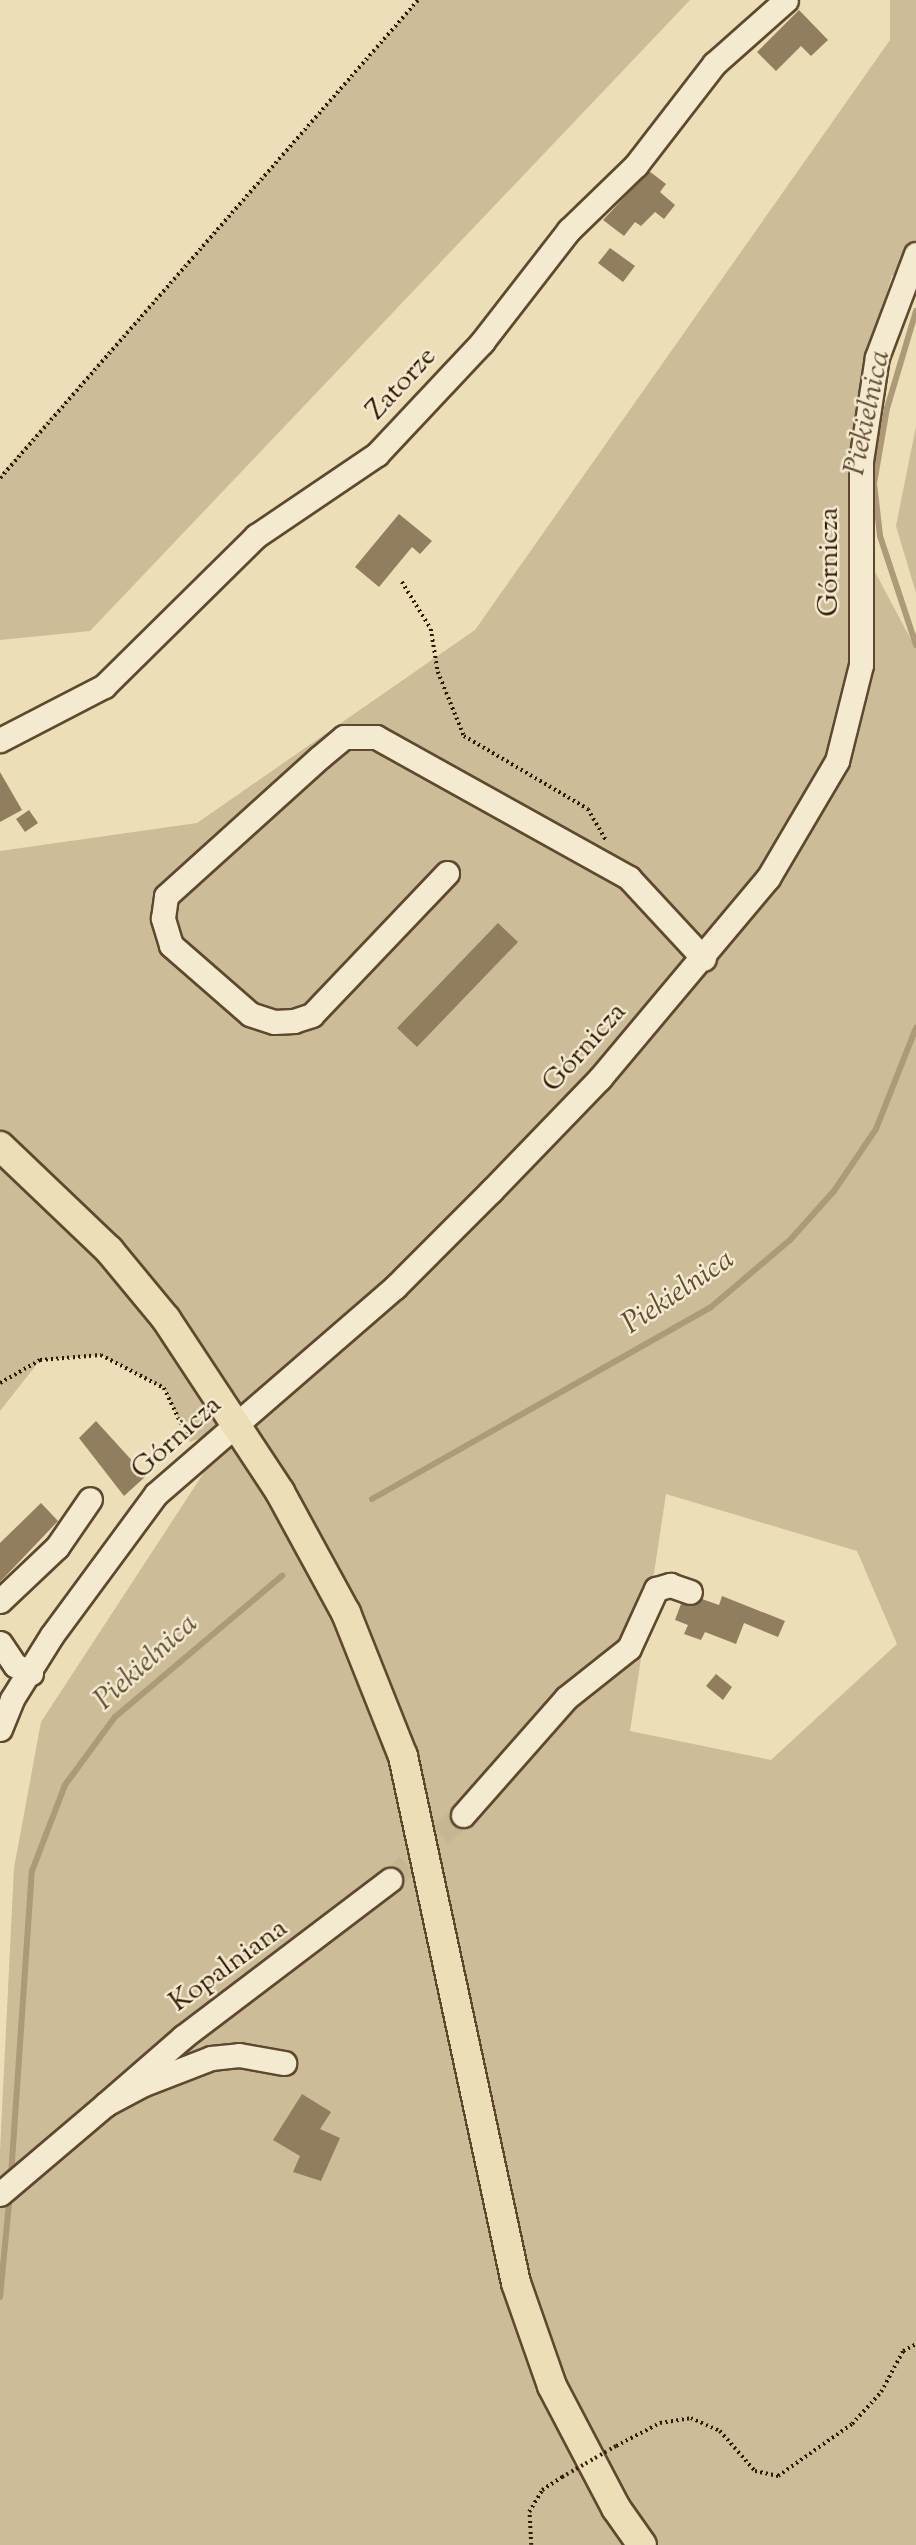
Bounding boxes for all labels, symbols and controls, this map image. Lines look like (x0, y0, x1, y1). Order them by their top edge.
street label: Zatorze (360, 341, 444, 427)
water label: Piekielnica (838, 347, 900, 479)
street label: Górnicza (813, 507, 847, 617)
street label: Górnicza (536, 996, 634, 1100)
water label: Piekielnica (616, 1243, 742, 1343)
street label: Górnicza (125, 1389, 229, 1487)
water label: Piekielnica (88, 1607, 206, 1719)
street label: Kopalniana (164, 1912, 294, 2020)

